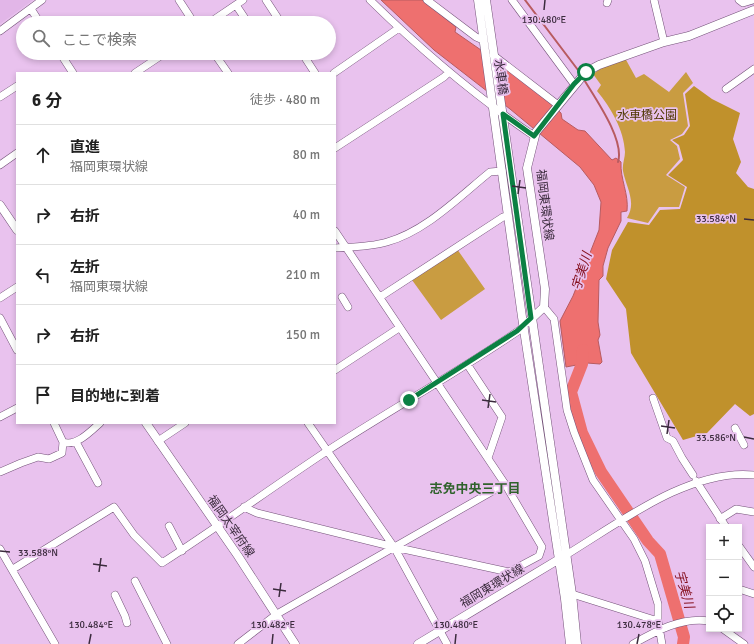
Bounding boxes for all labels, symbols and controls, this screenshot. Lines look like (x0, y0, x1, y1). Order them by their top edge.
text: 130.480°E (522, 14, 567, 26)
search box (16, 16, 336, 60)
icon: search (30, 27, 52, 49)
text: ここで検索 (62, 31, 137, 49)
street label: 水車橋 (491, 58, 510, 96)
route start (577, 63, 595, 81)
text: 6 分 (32, 90, 62, 111)
text: 徒歩 · 480 m (250, 92, 320, 108)
park label: 水車橋公園 (617, 108, 677, 123)
text: 直進 (70, 138, 100, 156)
icon: ahead (32, 144, 54, 166)
text: 80 m (293, 147, 320, 163)
text: 福岡東環状線 (70, 159, 148, 175)
street label: 福岡東環状線 (533, 168, 556, 242)
icon: right (32, 204, 54, 226)
text: 右折 (70, 207, 100, 225)
text: 40 m (293, 207, 320, 223)
text: 33.584°N (696, 213, 736, 225)
water label: 宇美川 (569, 248, 596, 292)
text: 左折 (70, 258, 100, 276)
icon: left (32, 264, 54, 286)
text: 210 m (286, 267, 320, 283)
text: 福岡東環状線 (70, 279, 148, 295)
icon: right (32, 324, 54, 346)
text: 右折 (70, 327, 100, 345)
text: 150 m (286, 327, 320, 343)
icon: arrive (32, 384, 54, 406)
text: 目的地に到着 (70, 387, 160, 405)
route end (400, 391, 418, 409)
text: 33.586°N (696, 432, 736, 444)
district label: 志免中央三丁目 (429, 481, 521, 497)
street label: 福岡太宰府線 (204, 492, 257, 560)
map controls (706, 524, 742, 632)
button: + (706, 524, 742, 560)
text: 33.588°N (18, 547, 58, 559)
button: − (706, 560, 742, 596)
street label: 福岡東環状線 (458, 561, 527, 611)
water label: 宇美川 (671, 568, 698, 612)
button: locate (706, 596, 742, 632)
text: 130.484°E (69, 619, 114, 631)
text: 130.482°E (251, 619, 296, 631)
text: 130.480°E (434, 619, 479, 631)
text: 130.478°E (617, 619, 662, 631)

